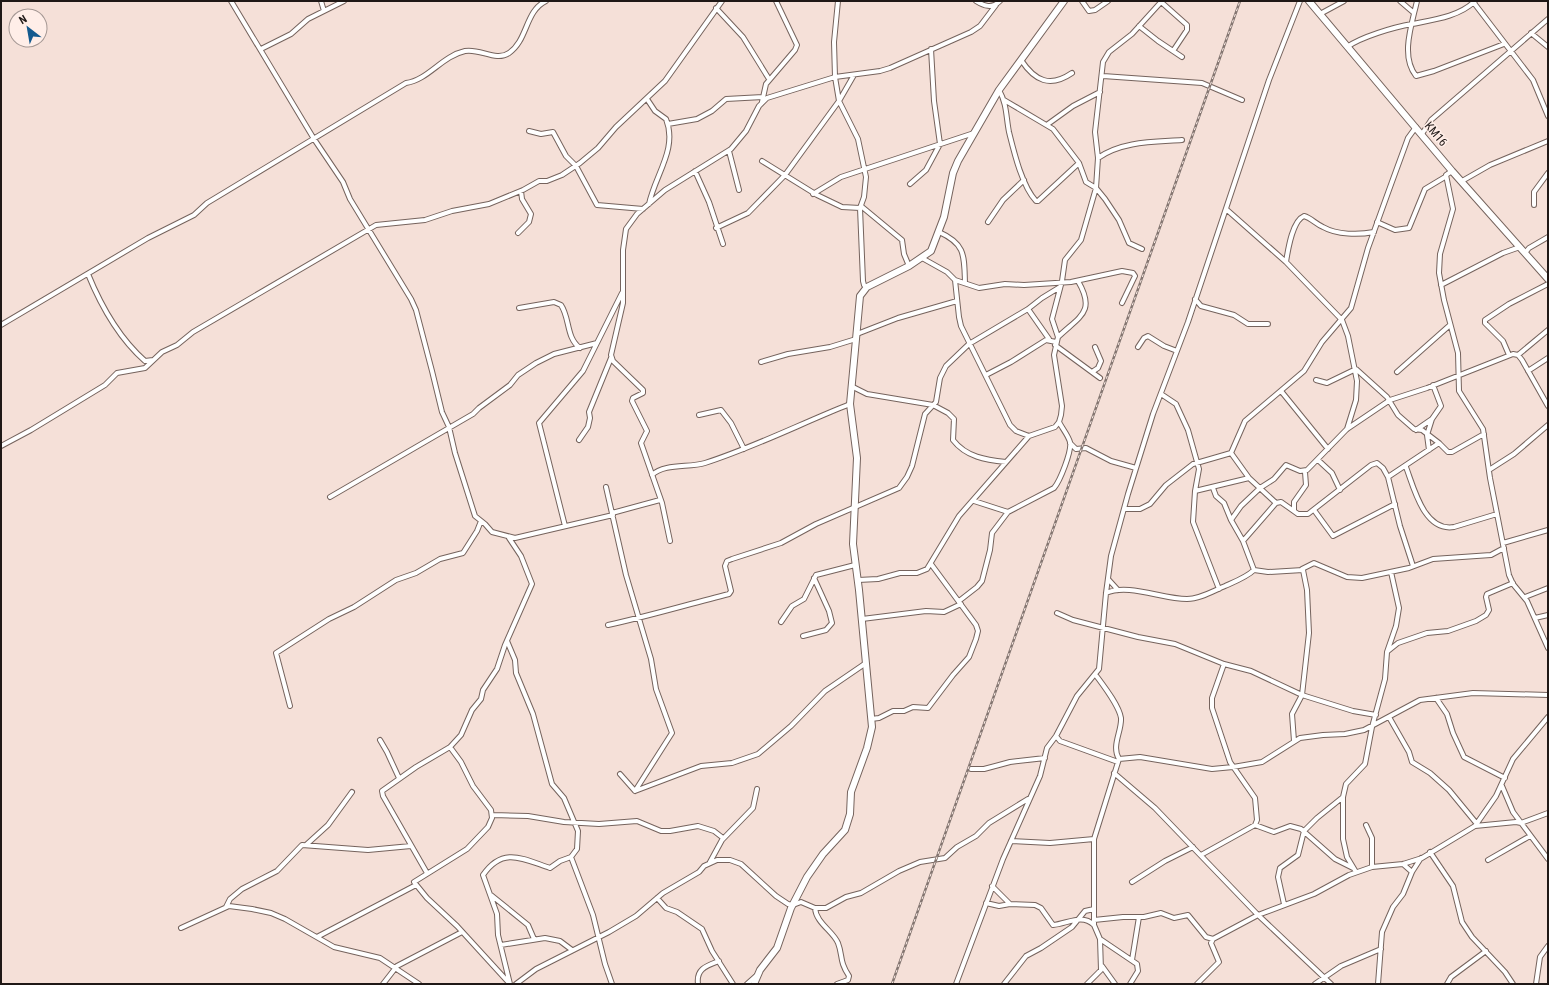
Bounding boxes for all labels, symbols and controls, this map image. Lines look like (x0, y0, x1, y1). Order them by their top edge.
north arrow (8, 8, 48, 48)
text: N (17, 12, 30, 27)
street label: KM16 (1422, 119, 1450, 149)

